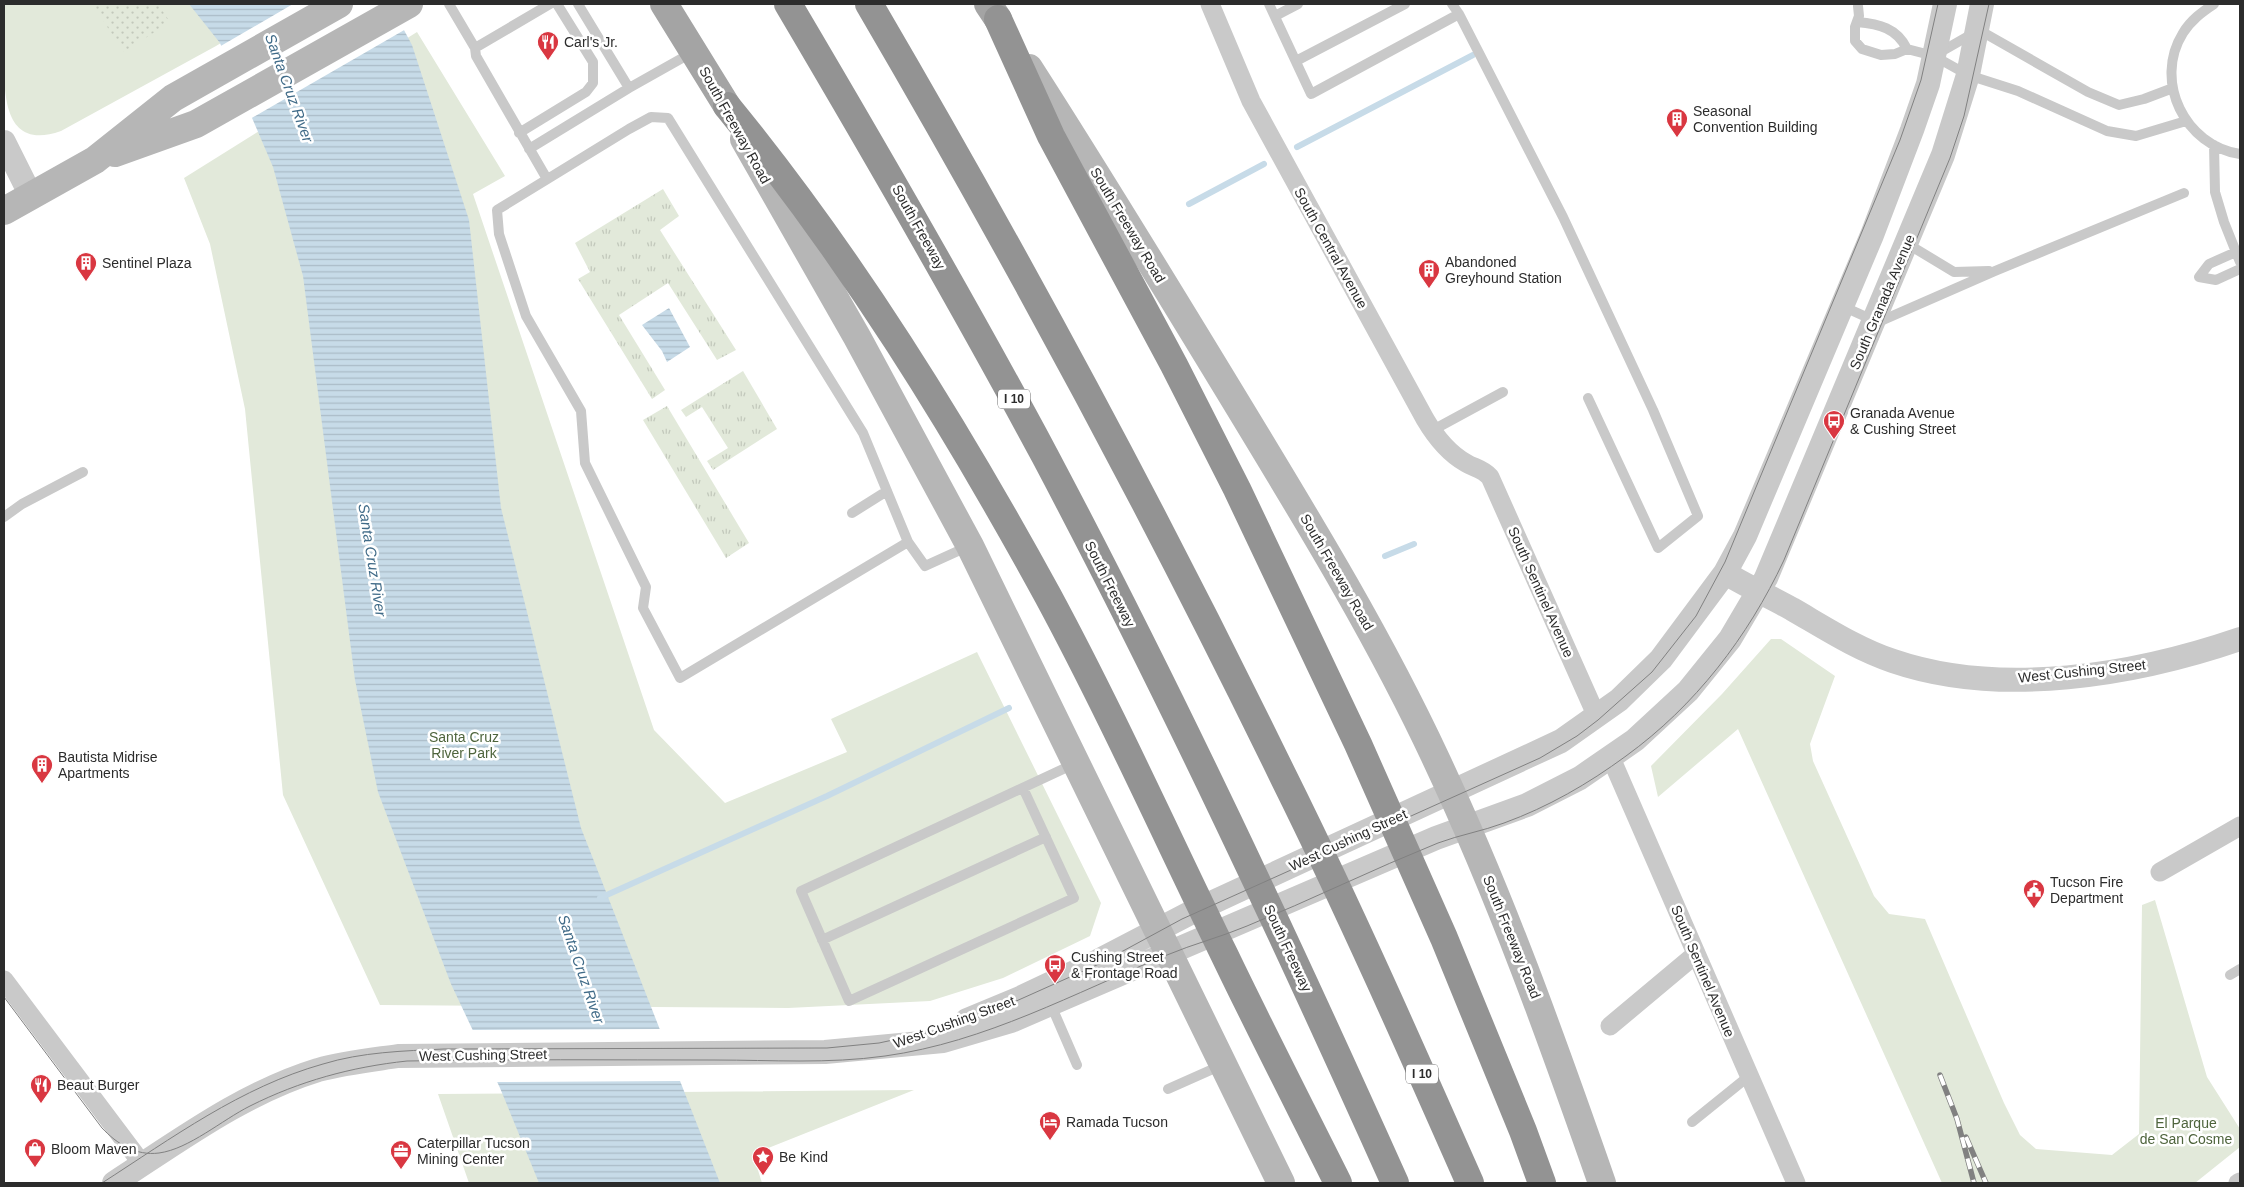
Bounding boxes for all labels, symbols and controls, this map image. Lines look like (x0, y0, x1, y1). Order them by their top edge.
restaurant icon: Carl's Jr. (536, 30, 560, 61)
water label: Santa Cruz River (262, 31, 317, 145)
place label: Carl's Jr. (564, 34, 618, 50)
street label: South Freeway Road (696, 64, 774, 186)
place label: Seasonal Convention Building (1693, 103, 1818, 135)
building icon: Seasonal Convention Building (1665, 107, 1689, 138)
street label: South Freeway Road (1087, 165, 1169, 285)
street label: South Freeway (889, 182, 949, 272)
street label: South Central Avenue (1291, 185, 1371, 312)
street label: South Granada Avenue (1846, 232, 1918, 372)
building icon: Sentinel Plaza (74, 251, 98, 282)
place label: Abandoned Greyhound Station (1445, 254, 1562, 286)
place label: Sentinel Plaza (102, 255, 192, 271)
building icon: Abandoned Greyhound Station (1417, 258, 1441, 289)
road number: I 10 (998, 389, 1030, 408)
place label: Granada Avenue & Cushing Street (1850, 405, 1956, 437)
bus stop icon: Granada Avenue & Cushing Street (1822, 409, 1846, 440)
water label: Santa Cruz River (355, 502, 390, 619)
street label: South Freeway Road (1297, 511, 1377, 633)
street label: South Sentinel Avenue (1505, 524, 1577, 660)
street label: South Freeway (1081, 538, 1139, 630)
street label: West Cushing Street (2017, 656, 2147, 686)
park label: Santa Cruz River Park (429, 729, 499, 761)
place label: Bautista Midrise Apartments (58, 749, 158, 781)
building icon: Bautista Midrise Apartments (30, 753, 54, 784)
street label: West Cushing Street (1287, 806, 1410, 874)
street label: South Freeway Road (1480, 873, 1544, 1001)
place label: Tucson Fire Department (2050, 874, 2124, 906)
public building icon: Tucson Fire Department (2022, 878, 2046, 909)
street label: South Freeway (1261, 902, 1315, 994)
street label: South Sentinel Avenue (1668, 903, 1738, 1039)
water label: Santa Cruz River (555, 912, 608, 1027)
place label: Cushing Street & Frontage Road (1071, 949, 1178, 981)
bus stop icon: Cushing Street & Frontage Road (1043, 953, 1067, 984)
street label: West Cushing Street (891, 993, 1017, 1051)
street label: West Cushing Street (419, 1046, 547, 1064)
road number: I 10 (1406, 1064, 1438, 1084)
restaurant icon: Beaut Burger (29, 1073, 53, 1104)
place label: Beaut Burger (57, 1077, 140, 1093)
hotel icon: Ramada Tucson (1038, 1110, 1062, 1141)
place label: Ramada Tucson (1066, 1114, 1168, 1130)
park label: El Parque de San Cosme (2140, 1115, 2233, 1147)
place label: Caterpillar Tucson Mining Center (417, 1135, 530, 1167)
shop icon: Bloom Maven (23, 1137, 47, 1168)
office icon: Caterpillar Tucson Mining Center (389, 1139, 413, 1170)
place label: Bloom Maven (51, 1141, 137, 1157)
place icon: Be Kind (751, 1145, 775, 1176)
place label: Be Kind (779, 1149, 828, 1165)

